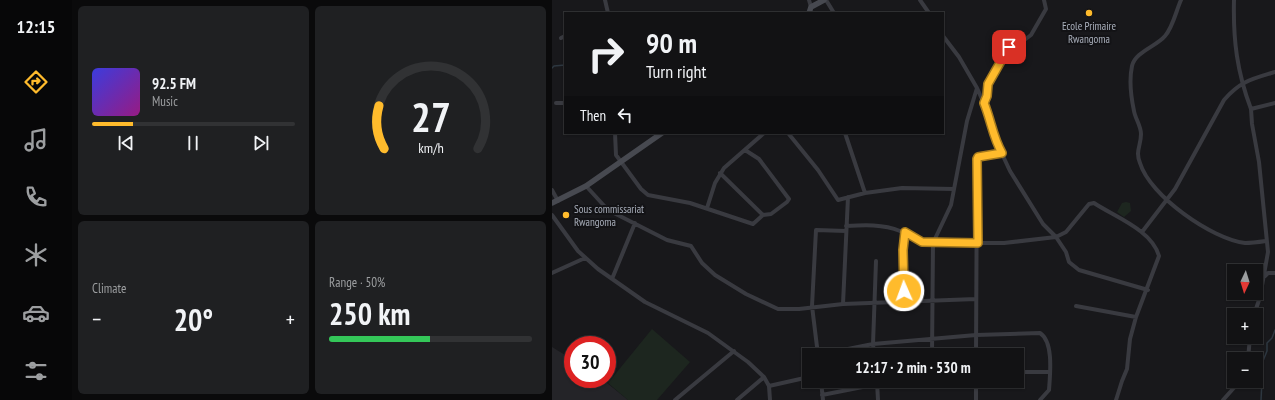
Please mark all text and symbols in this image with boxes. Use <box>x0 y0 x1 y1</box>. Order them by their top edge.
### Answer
marker: Ecole Primaire Rwangoma <box>1084 8 1094 18</box>
text: 12:15 <box>17 15 55 38</box>
place label: Ecole Primaire Rwangoma <box>1062 19 1117 46</box>
text: 90 m <box>646 24 697 61</box>
icon: right <box>580 28 632 80</box>
pin <box>992 30 1026 64</box>
icon: arrive <box>998 36 1020 58</box>
text: Turn right <box>646 60 706 83</box>
icon: directions <box>22 68 50 96</box>
text: 92.5 FM <box>152 74 196 93</box>
text: 27 <box>411 89 450 142</box>
text: Music <box>152 93 178 110</box>
icon: left <box>614 104 636 126</box>
text: Then <box>580 106 606 125</box>
icon: music <box>22 126 50 154</box>
icon: previous <box>115 132 137 154</box>
icon: pause <box>182 132 204 154</box>
icon: next <box>250 132 272 154</box>
text: km/h <box>418 137 443 156</box>
icon: phone <box>22 183 50 211</box>
place label: Sous commissariat Rwangoma <box>574 202 644 229</box>
marker: Sous commissariat Rwangoma <box>561 210 571 220</box>
icon: climate <box>22 241 50 269</box>
north arrow <box>1227 264 1263 300</box>
map controls <box>1227 264 1263 388</box>
position arrow <box>883 270 925 312</box>
text: Range · 50% <box>329 274 385 291</box>
text: Climate <box>92 280 126 297</box>
text: 250 km <box>329 294 410 333</box>
icon: car <box>22 299 50 327</box>
text: 20° <box>174 300 213 339</box>
text: − <box>92 305 101 333</box>
text: + <box>286 305 295 333</box>
button: + <box>1227 308 1263 344</box>
speed limit sign: 30 <box>564 336 616 388</box>
button: − <box>1227 352 1263 388</box>
icon: filters <box>22 357 50 385</box>
text: 12:17 · 2 min · 530 m <box>855 358 971 377</box>

